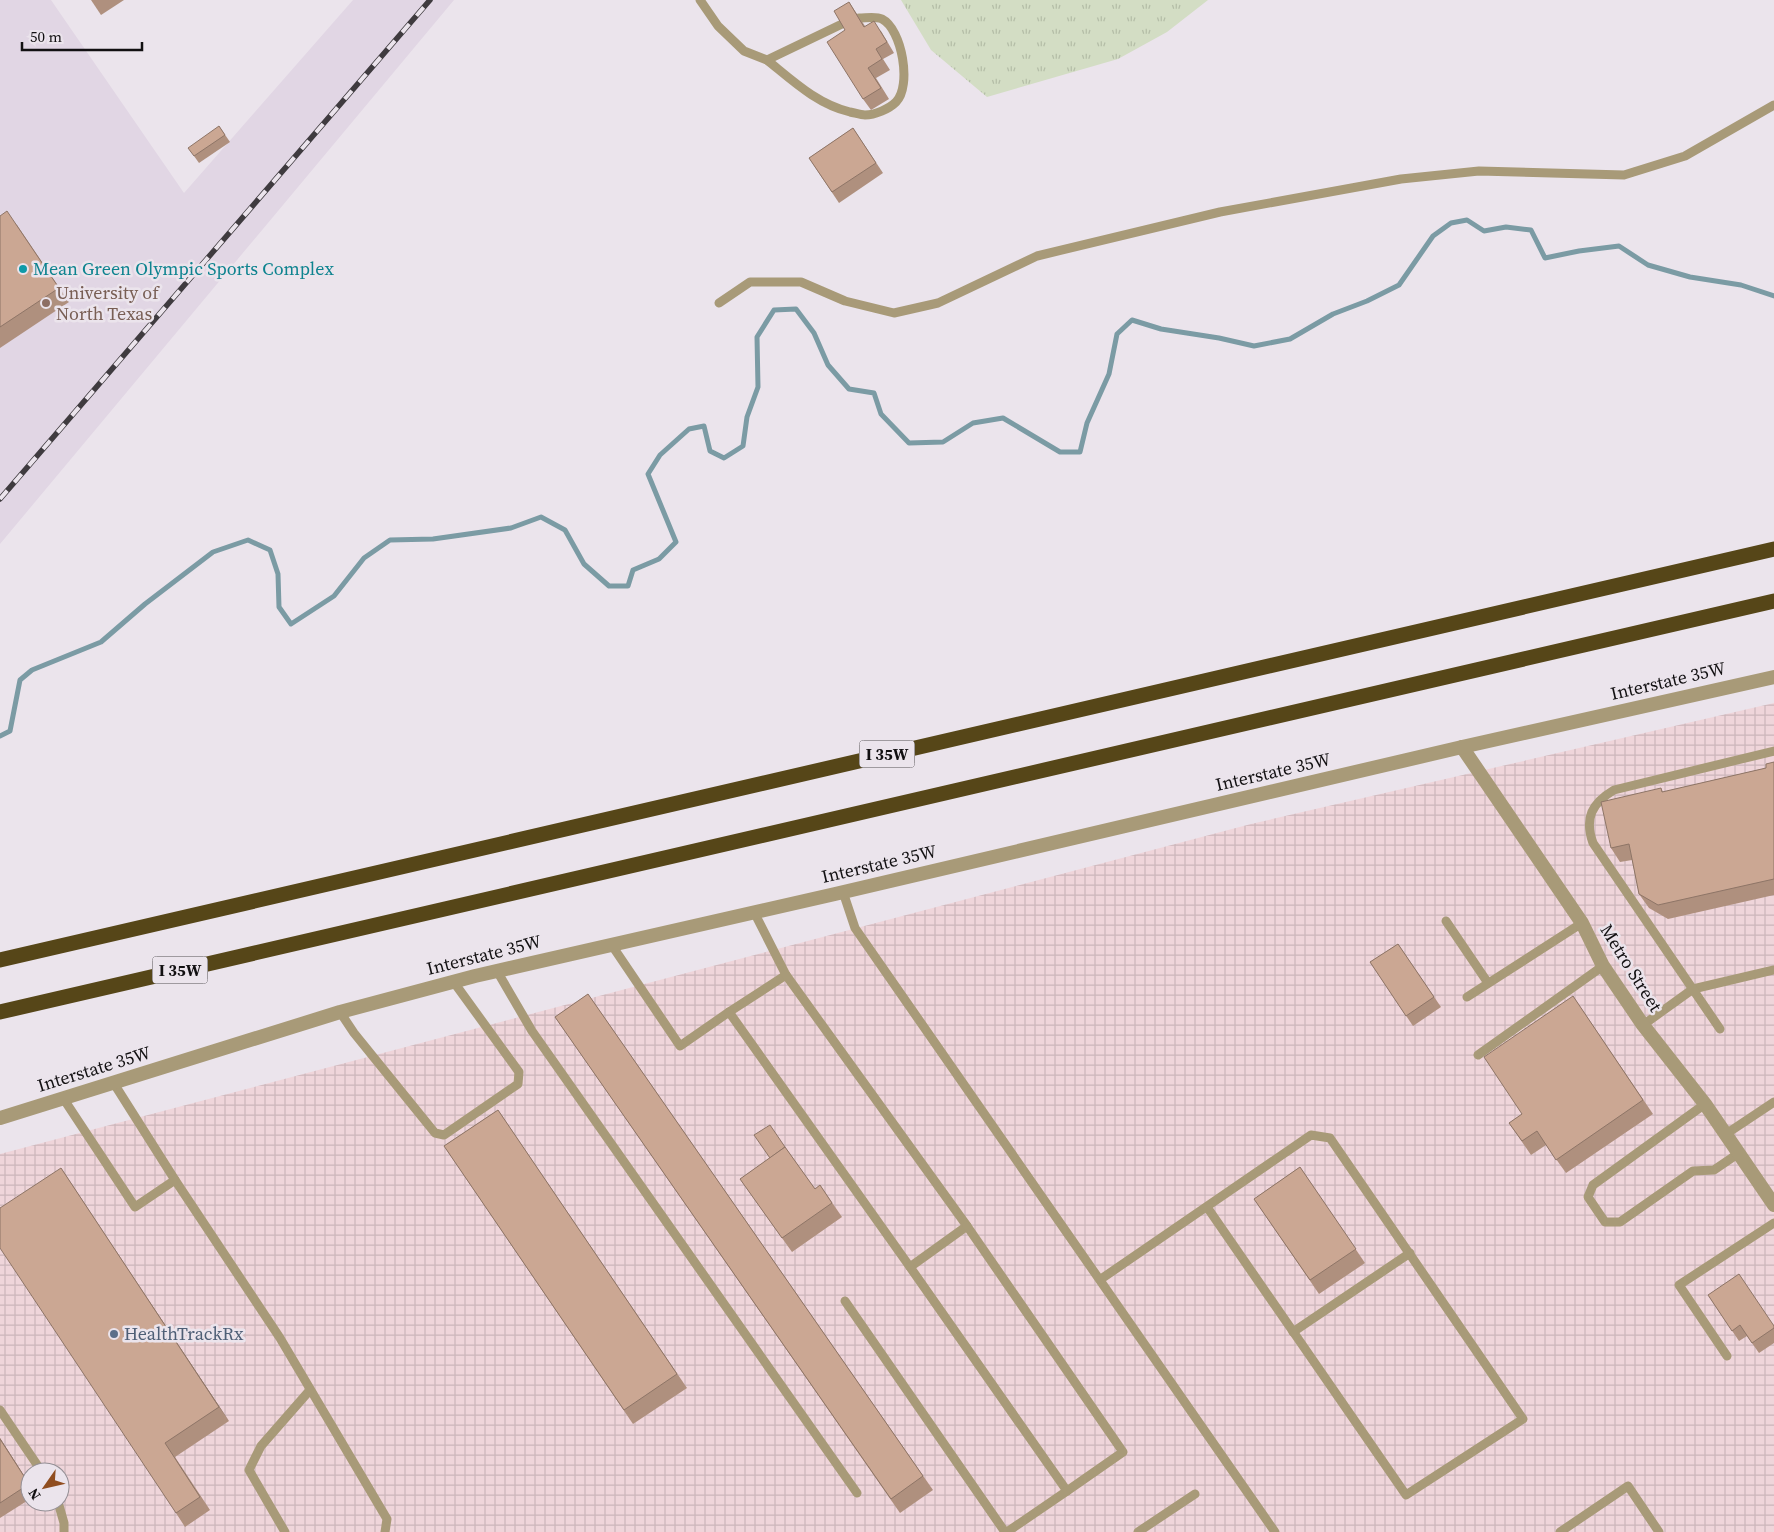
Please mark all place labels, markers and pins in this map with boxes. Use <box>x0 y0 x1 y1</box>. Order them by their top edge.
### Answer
place label: Mean Green Olympic Sports Complex <box>33 256 334 281</box>
marker: Mean Green Olympic Sports Complex <box>17 263 29 275</box>
place label: University of North Texas <box>56 280 160 326</box>
marker: University of North Texas <box>40 297 52 309</box>
place label: HealthTrackRx <box>124 1321 244 1346</box>
marker: HealthTrackRx <box>108 1328 120 1340</box>

